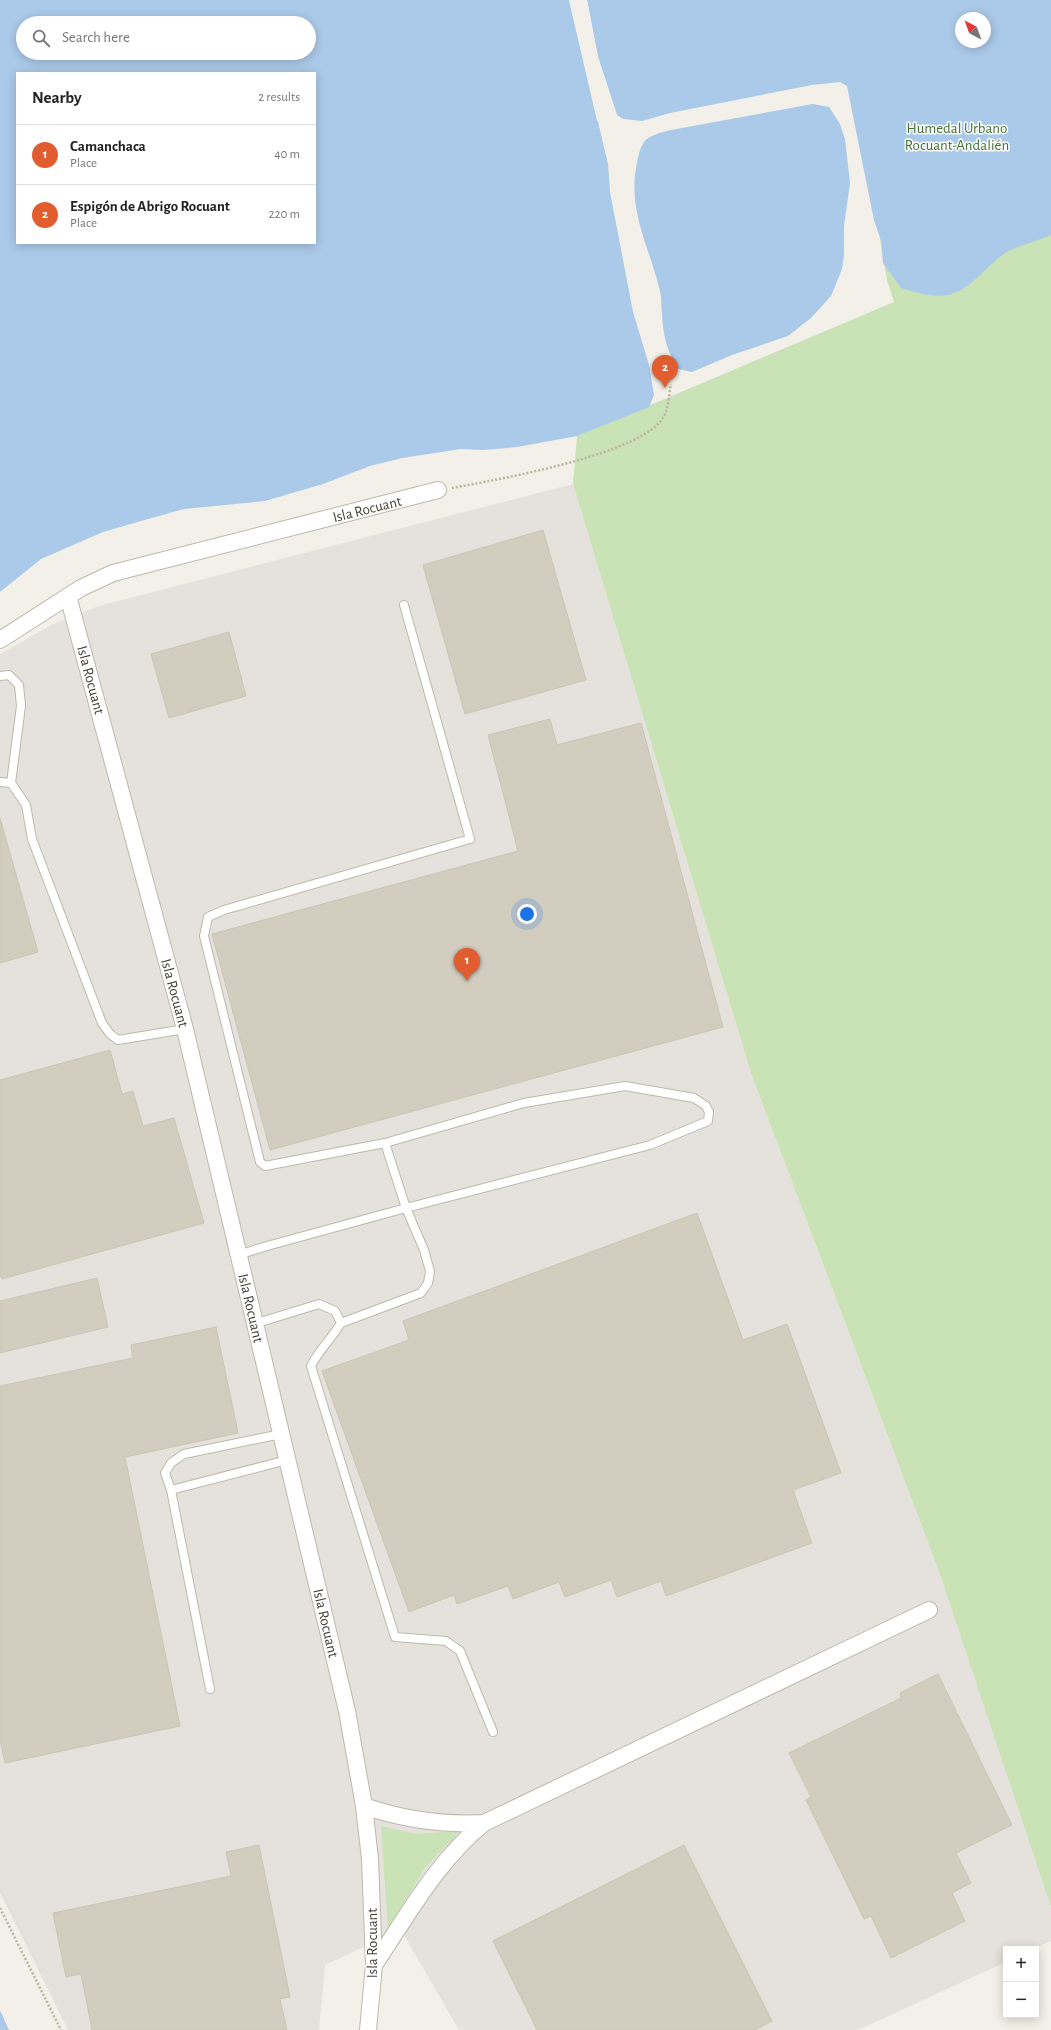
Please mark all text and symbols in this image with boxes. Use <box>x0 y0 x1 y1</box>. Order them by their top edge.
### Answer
north arrow <box>955 12 991 48</box>
search box <box>16 16 316 60</box>
icon: search <box>30 27 52 49</box>
text: Search here <box>62 30 130 45</box>
text: Nearby <box>32 89 82 106</box>
text: 2 results <box>258 91 300 104</box>
park label: Humedal Urbano Rocuant-Andalién <box>905 121 1009 153</box>
text: Camanchaca <box>70 139 146 154</box>
text: 1 <box>43 148 47 161</box>
text: 40 m <box>274 148 300 161</box>
text: Place <box>70 157 97 170</box>
text: Espigón de Abrigo Rocuant <box>70 199 230 214</box>
text: 2 <box>42 208 48 221</box>
text: 220 m <box>269 208 300 221</box>
text: Place <box>70 217 97 230</box>
pin: 2 <box>652 355 678 388</box>
street label: Isla Rocuant <box>331 494 403 525</box>
street label: Isla Rocuant <box>74 644 107 716</box>
your location <box>517 904 537 924</box>
pin: 1 <box>454 948 480 981</box>
street label: Isla Rocuant <box>158 957 191 1029</box>
street label: Isla Rocuant <box>235 1272 266 1344</box>
street label: Isla Rocuant <box>310 1587 341 1659</box>
street label: Isla Rocuant <box>365 1908 380 1978</box>
map controls <box>1003 1946 1039 2018</box>
button: + <box>1003 1946 1039 1982</box>
button: − <box>1003 1982 1039 2018</box>

